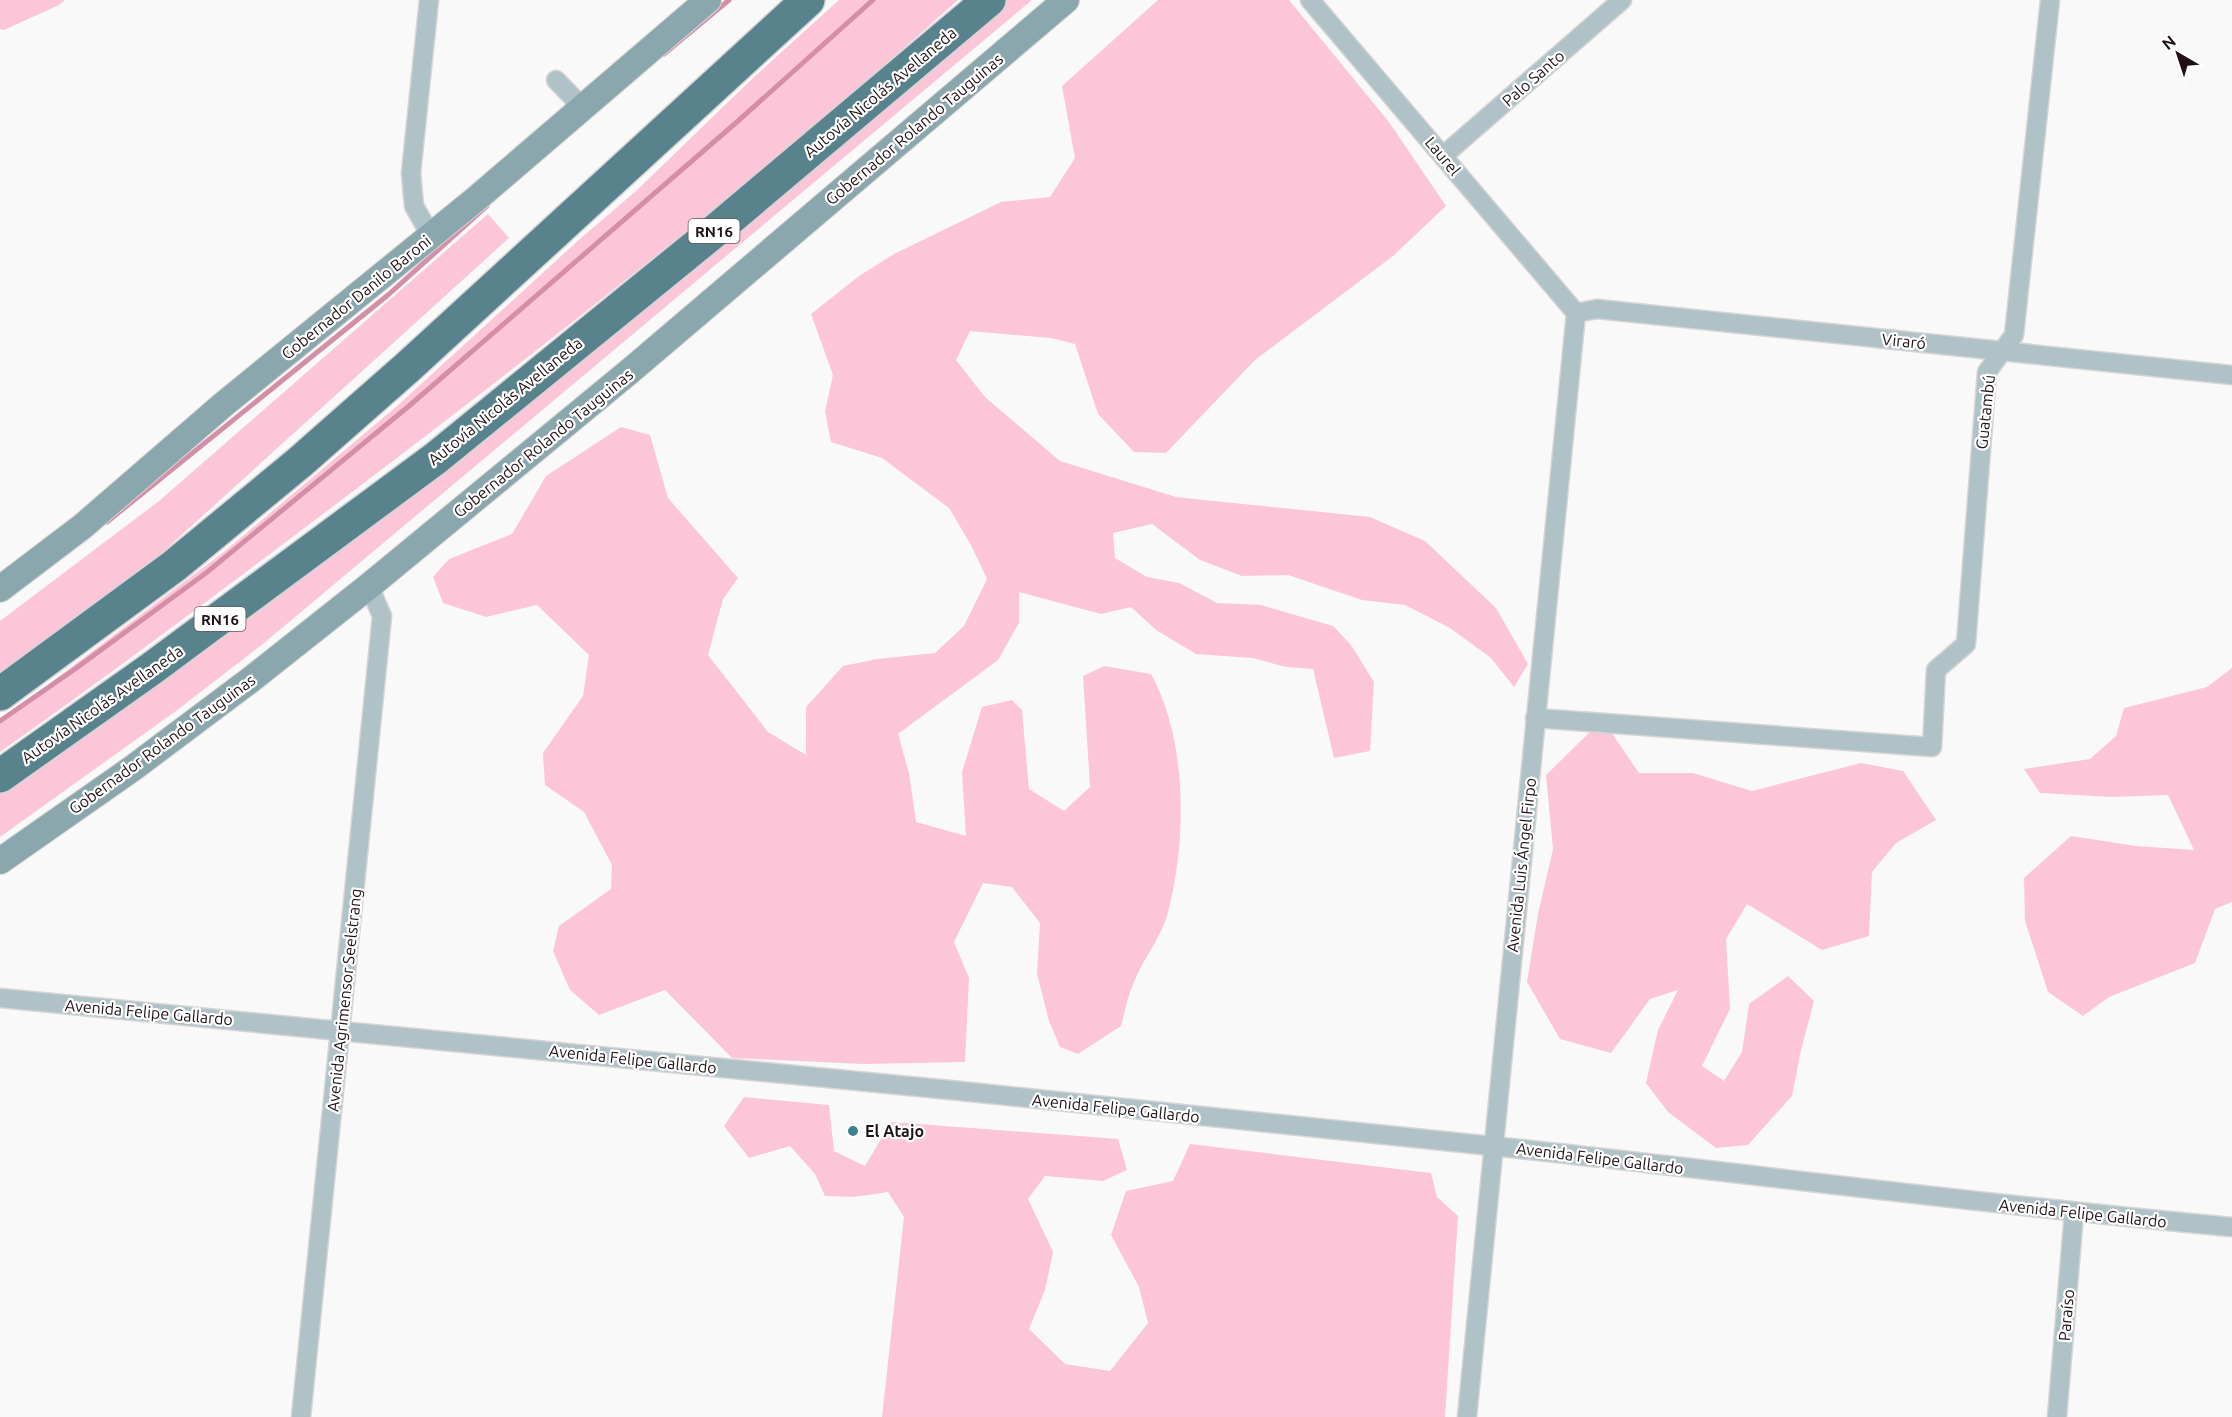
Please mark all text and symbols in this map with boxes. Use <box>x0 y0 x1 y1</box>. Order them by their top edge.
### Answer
street label: Autovía Nicolás Avellaneda <box>800 23 960 161</box>
north arrow <box>2148 24 2208 84</box>
text: N <box>2158 32 2179 53</box>
street label: Palo Santo <box>1498 46 1568 110</box>
street label: Gobernador Rolando Tauguinas <box>822 50 1006 208</box>
street label: Laurel <box>1422 133 1464 179</box>
road number: RN16 <box>688 219 740 243</box>
street label: Gobernador Danilo Baroni <box>278 231 434 363</box>
street label: Viraró <box>1881 330 1927 352</box>
street label: Autovía Nicolás Avellaneda <box>424 333 586 469</box>
street label: Gobernador Rolando Tauguinas <box>450 365 636 521</box>
street label: Guatambú <box>1972 374 1998 450</box>
road number: RN16 <box>194 607 246 631</box>
street label: Autovía Nicolás Avellaneda <box>18 641 186 767</box>
street label: Gobernador Rolando Tauguinas <box>66 670 259 818</box>
street label: Avenida Luis Ángel Firpo <box>1501 777 1539 953</box>
street label: Avenida Agrimensor Seelstrang <box>323 887 365 1113</box>
street label: Avenida Felipe Gallardo <box>64 996 234 1028</box>
street label: Avenida Felipe Gallardo <box>548 1041 718 1077</box>
street label: Avenida Felipe Gallardo <box>1031 1090 1201 1126</box>
place label: El Atajo <box>865 1122 924 1140</box>
marker: El Atajo <box>846 1124 860 1138</box>
street label: Avenida Felipe Gallardo <box>1515 1139 1685 1177</box>
street label: Avenida Felipe Gallardo <box>1998 1195 2168 1231</box>
street label: Paraíso <box>2055 1288 2077 1342</box>

